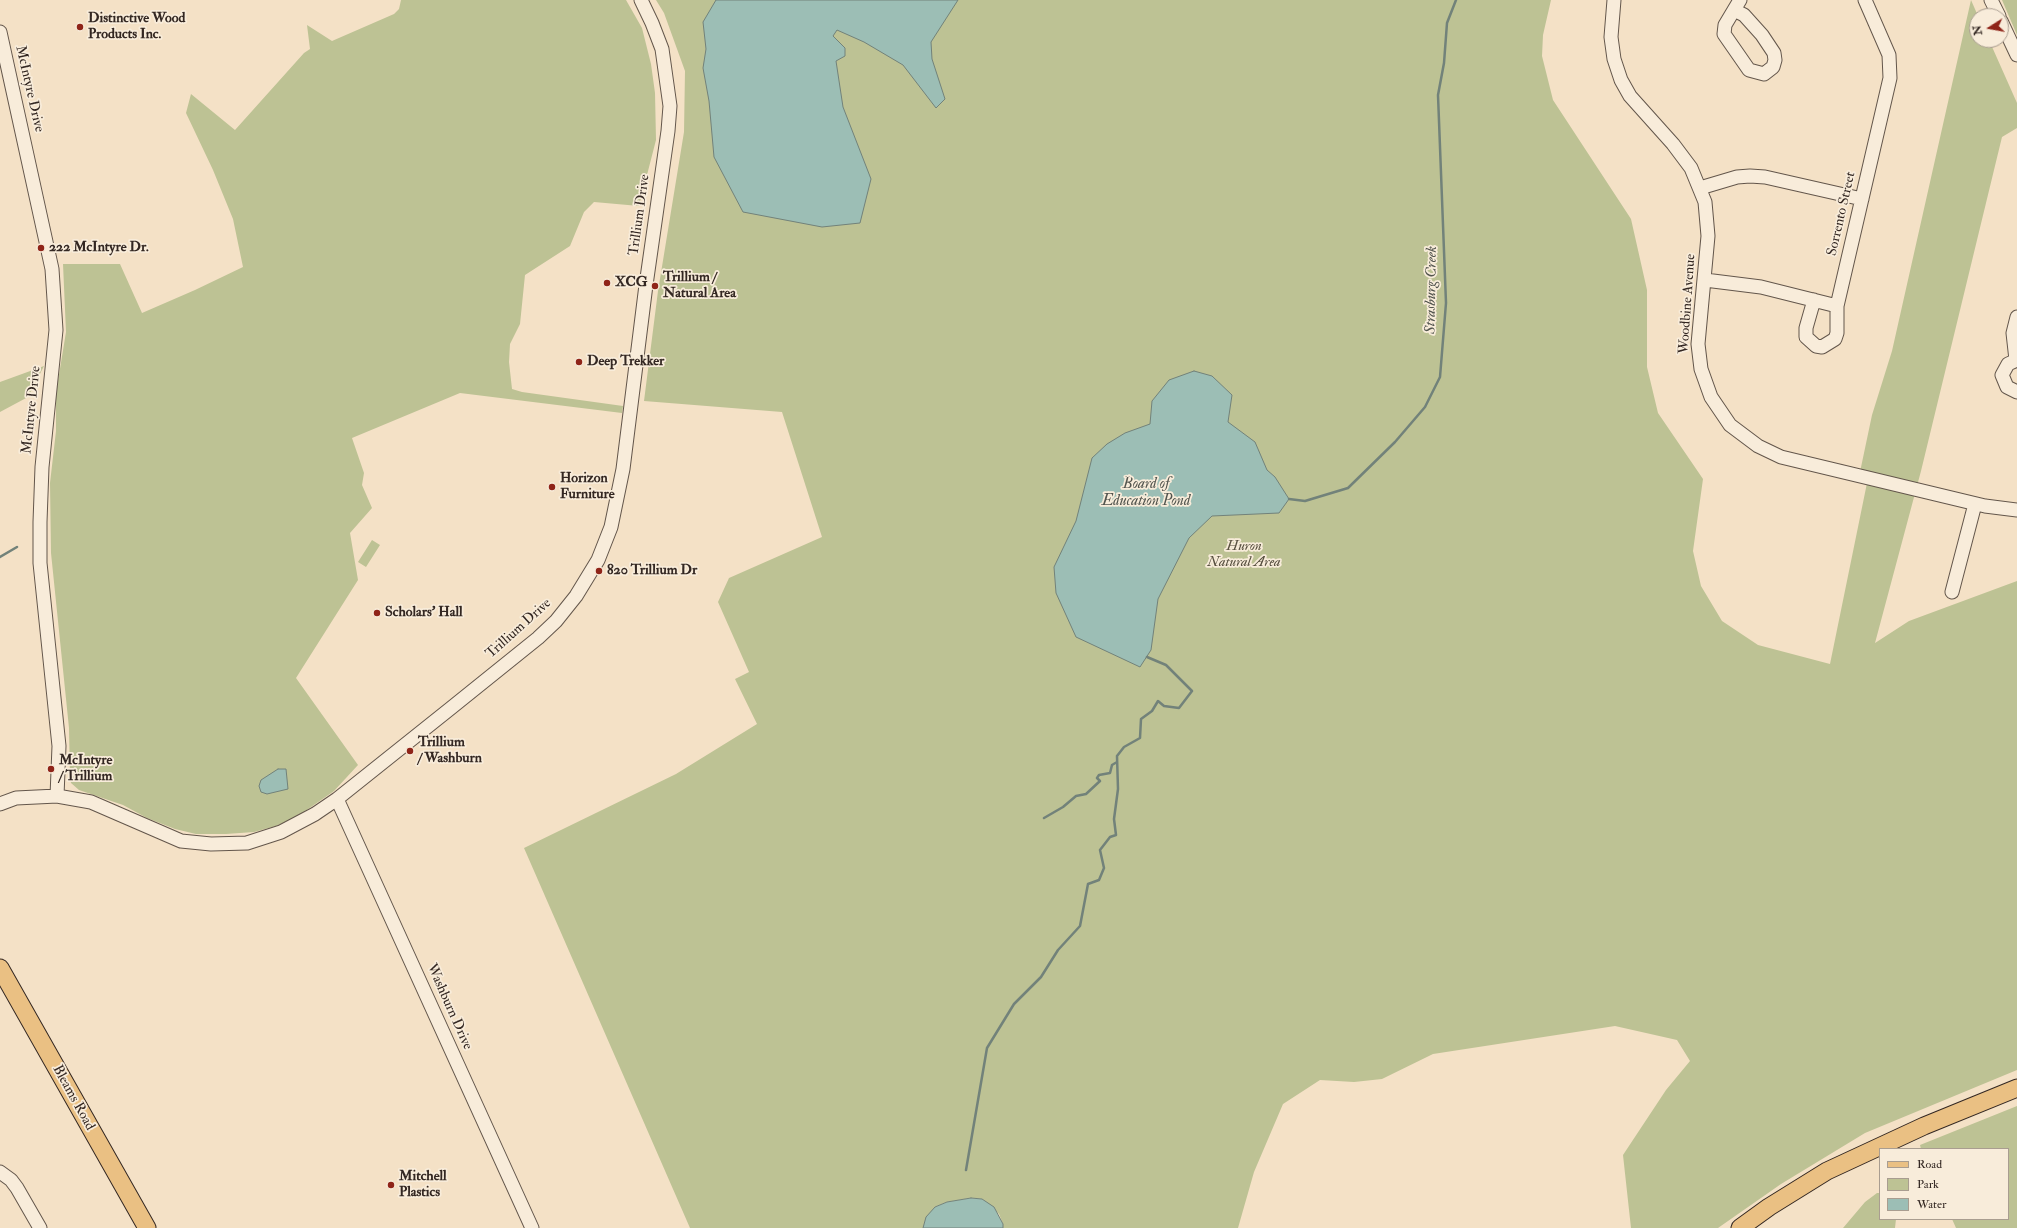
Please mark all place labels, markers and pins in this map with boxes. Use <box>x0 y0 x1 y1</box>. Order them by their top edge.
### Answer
place label: Distinctive Wood Products Inc. <box>88 11 185 44</box>
marker: Distinctive Wood Products Inc. <box>75 22 85 32</box>
place label: 222 McIntyre Dr. <box>49 240 149 256</box>
marker: 222 McIntyre Dr. <box>36 243 46 253</box>
place label: Trillium / Natural Area <box>663 270 736 302</box>
place label: XCG <box>615 275 647 291</box>
marker: XCG <box>602 278 612 288</box>
marker: Trillium / Natural Area <box>650 281 660 291</box>
place label: Deep Trekker <box>587 354 664 370</box>
marker: Deep Trekker <box>574 357 584 367</box>
place label: Horizon Furniture <box>560 471 615 504</box>
marker: Horizon Furniture <box>547 482 557 492</box>
place label: 820 Trillium Dr <box>607 563 697 579</box>
marker: 820 Trillium Dr <box>594 566 604 576</box>
place label: Scholars' Hall <box>385 605 463 621</box>
marker: Scholars' Hall <box>372 608 382 618</box>
place label: Trillium / Washburn <box>418 735 482 768</box>
marker: Trillium / Washburn <box>405 746 415 756</box>
place label: McIntyre / Trillium <box>59 753 112 786</box>
marker: McIntyre / Trillium <box>46 764 56 774</box>
place label: Mitchell Plastics <box>399 1169 447 1202</box>
marker: Mitchell Plastics <box>386 1180 396 1190</box>

